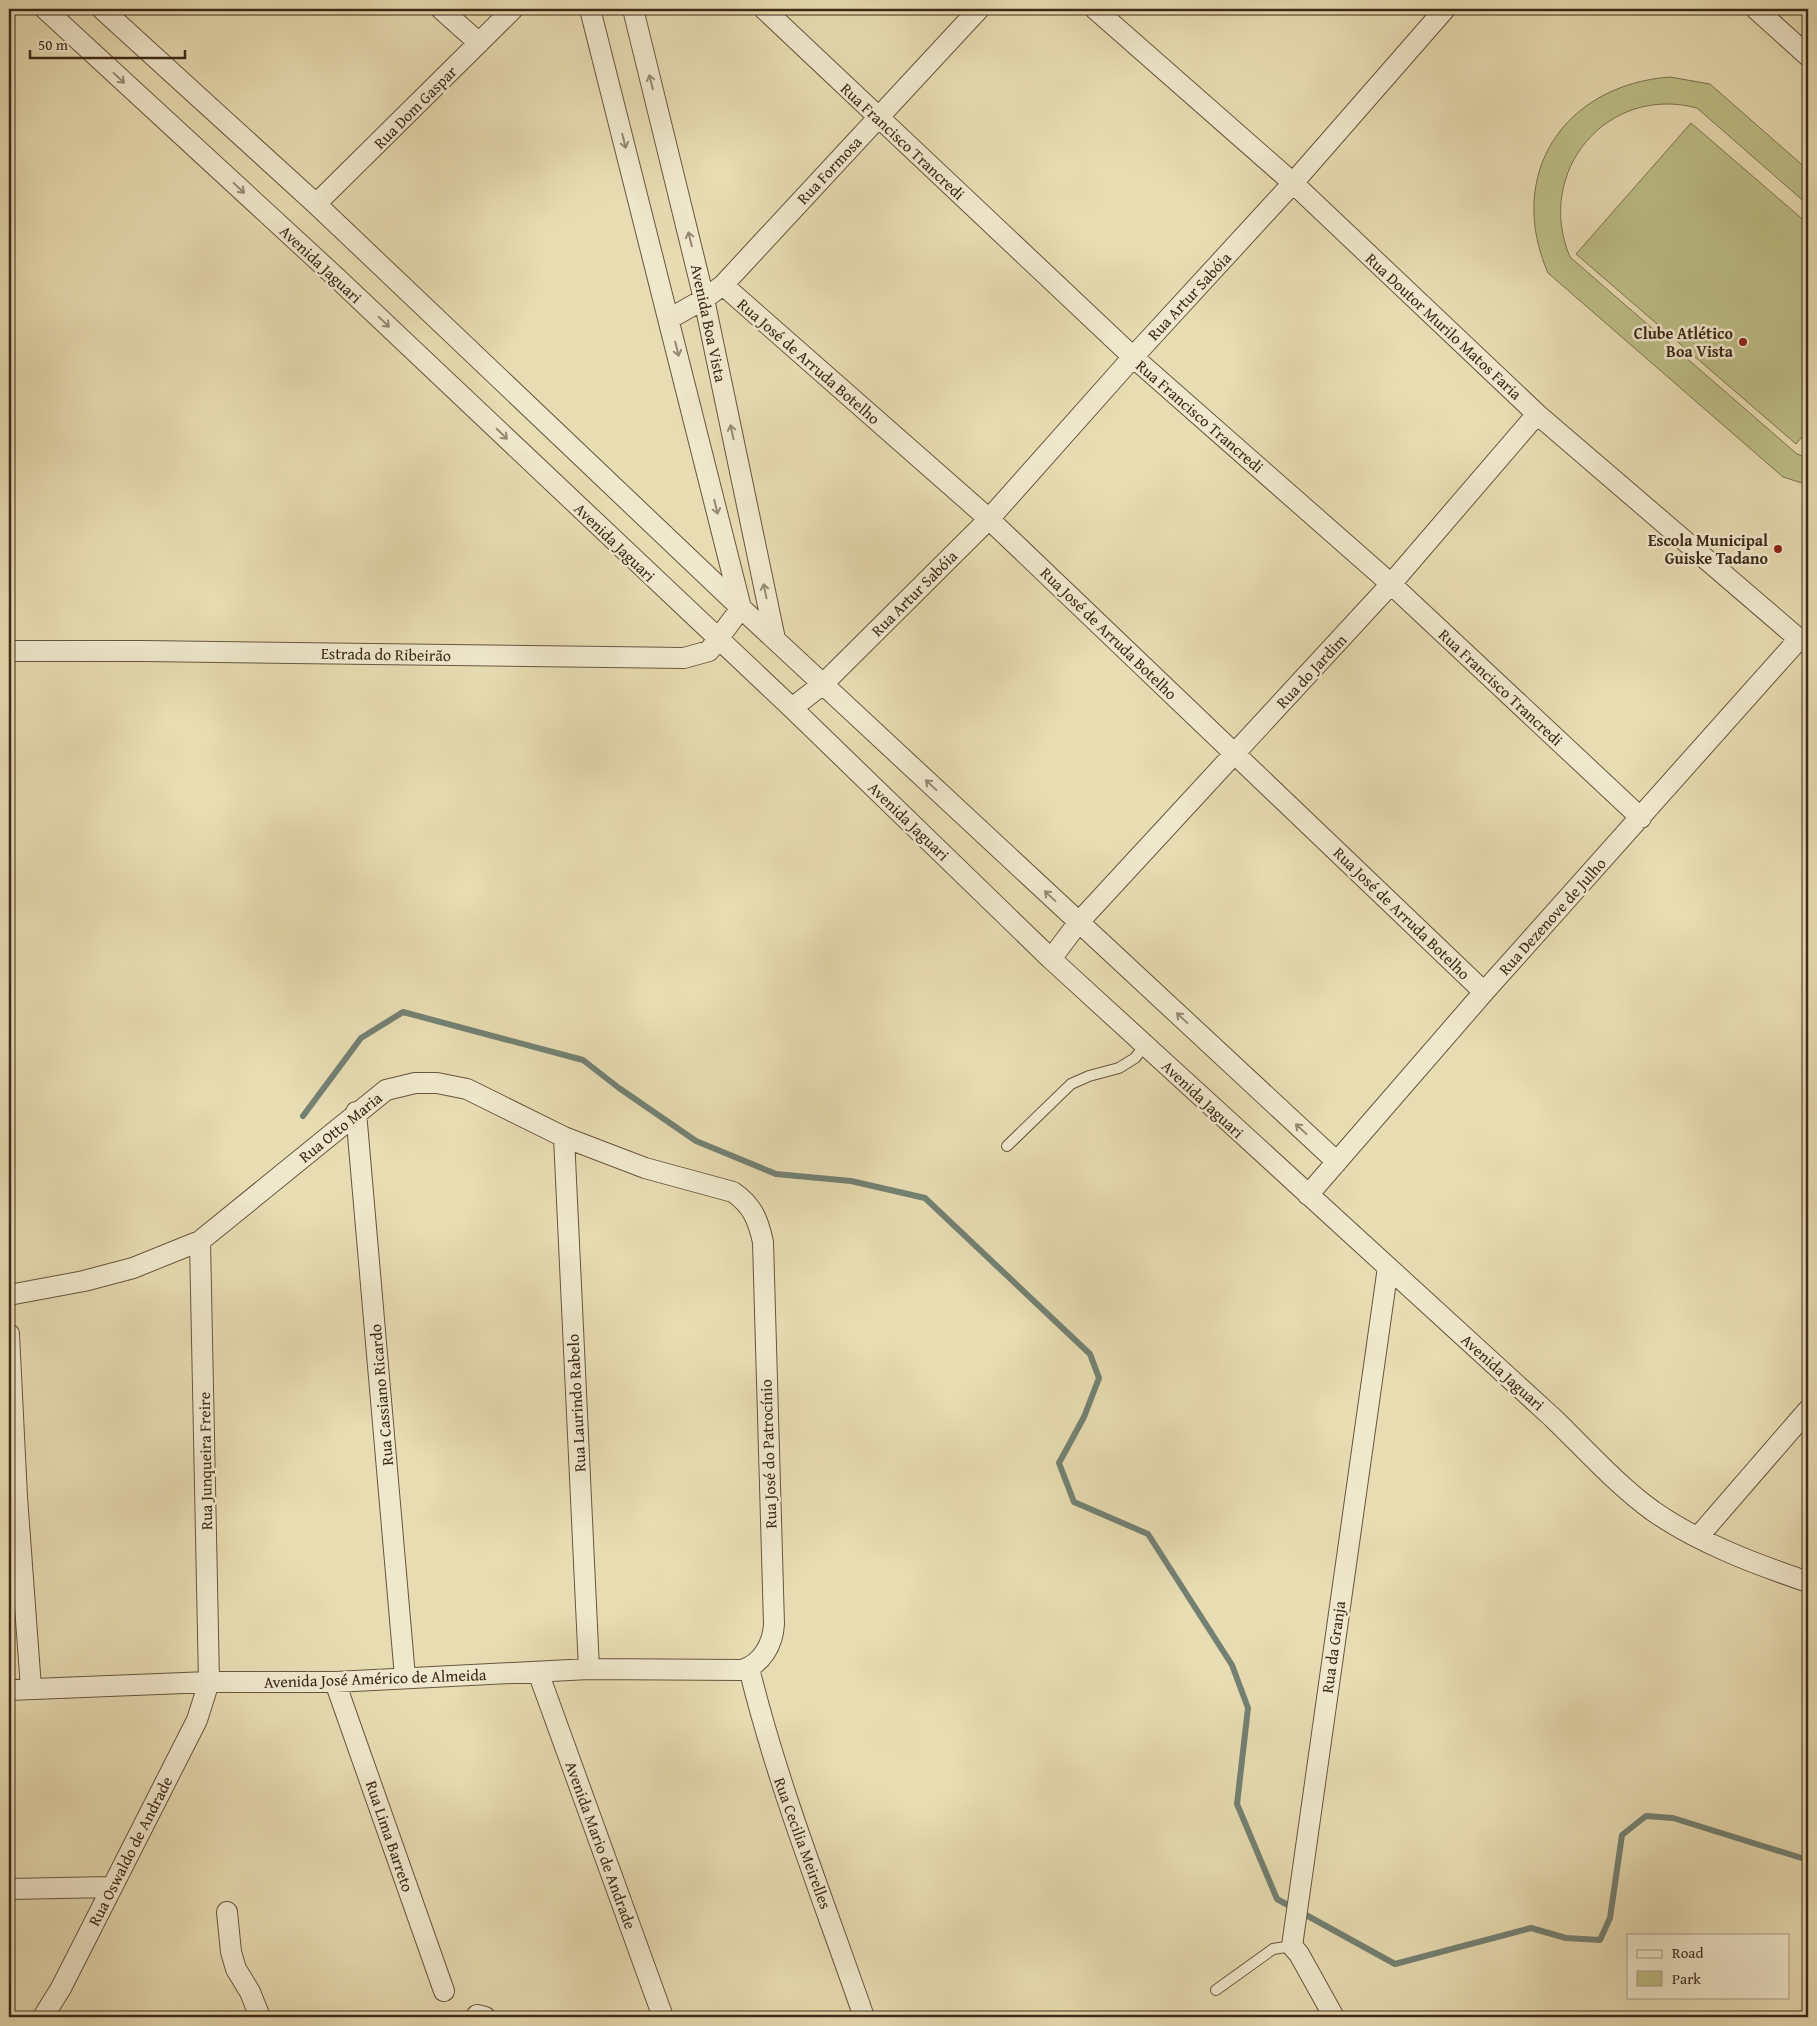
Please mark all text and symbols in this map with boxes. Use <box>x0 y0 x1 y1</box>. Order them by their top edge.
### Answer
scale bar <box>30 28 185 60</box>
text: 50 m <box>38 34 69 55</box>
street label: Rua Dom Gaspar <box>368 59 463 154</box>
one-way arrow <box>113 72 126 84</box>
one-way arrow <box>646 74 655 90</box>
street label: Rua Francisco Trancredi <box>835 77 971 205</box>
street label: Rua Formosa <box>791 130 867 210</box>
one-way arrow <box>620 132 629 148</box>
one-way arrow <box>232 182 245 194</box>
street label: Avenida Jaguari <box>274 219 368 309</box>
one-way arrow <box>685 232 694 248</box>
street label: Rua Artur Sabóia <box>1142 246 1237 346</box>
street label: Rua Doutor Murilo Matos Faria <box>1360 247 1528 405</box>
street label: Avenida Boa Vista <box>685 262 733 385</box>
street label: Rua José de Arruda Botelho <box>732 292 886 430</box>
one-way arrow <box>377 316 390 328</box>
place label: Clube Atlético Boa Vista <box>1634 321 1734 363</box>
marker: Clube Atlético Boa Vista <box>1737 336 1749 348</box>
one-way arrow <box>673 341 682 357</box>
street label: Rua Francisco Trancredi <box>1131 354 1270 479</box>
one-way arrow <box>727 425 736 441</box>
one-way arrow <box>495 428 508 440</box>
street label: Avenida Jaguari <box>569 497 661 587</box>
one-way arrow <box>712 498 721 514</box>
place label: Escola Municipal Guiske Tadano <box>1648 528 1768 570</box>
marker: Escola Municipal Guiske Tadano <box>1772 543 1784 555</box>
street label: Rua Artur Sabóia <box>865 544 963 642</box>
street label: Rua José de Arruda Botelho <box>1035 561 1183 705</box>
one-way arrow <box>760 584 770 600</box>
street label: Rua Francisco Trancredi <box>1433 623 1569 751</box>
street label: Rua do Jardim <box>1270 628 1352 714</box>
street label: Estrada do Ribeirão <box>321 641 451 667</box>
street label: Avenida Jaguari <box>863 776 955 866</box>
one-way arrow <box>925 779 937 791</box>
street label: Rua José de Arruda Botelho <box>1328 841 1476 985</box>
street label: Rua Dezenove de Julho <box>1493 852 1611 980</box>
one-way arrow <box>1043 890 1056 902</box>
one-way arrow <box>1175 1012 1188 1024</box>
street label: Avenida Jaguari <box>1156 1054 1250 1144</box>
street label: Rua Otto Maria <box>293 1086 387 1168</box>
one-way arrow <box>1295 1123 1308 1134</box>
street label: Rua Cassiano Ricardo <box>363 1323 399 1467</box>
street label: Avenida Jaguari <box>1456 1328 1550 1416</box>
street label: Rua Laurindo Rabelo <box>560 1333 592 1473</box>
street label: Rua José do Patrocínio <box>753 1379 783 1529</box>
street label: Rua Junqueira Freire <box>192 1392 218 1530</box>
street label: Rua da Granja <box>1315 1599 1351 1695</box>
street label: Avenida José Américo de Almeida <box>263 1662 487 1694</box>
street label: Avenida Mario de Andrade <box>559 1758 643 1932</box>
street label: Rua Oswaldo de Andrade <box>82 1772 178 1930</box>
street label: Rua Cecilia Meirelles <box>768 1774 838 1912</box>
street label: Rua Lima Barreto <box>360 1777 420 1895</box>
legend <box>1627 1934 1790 1998</box>
text: Road <box>1672 1942 1703 1963</box>
text: Park <box>1672 1968 1701 1989</box>

